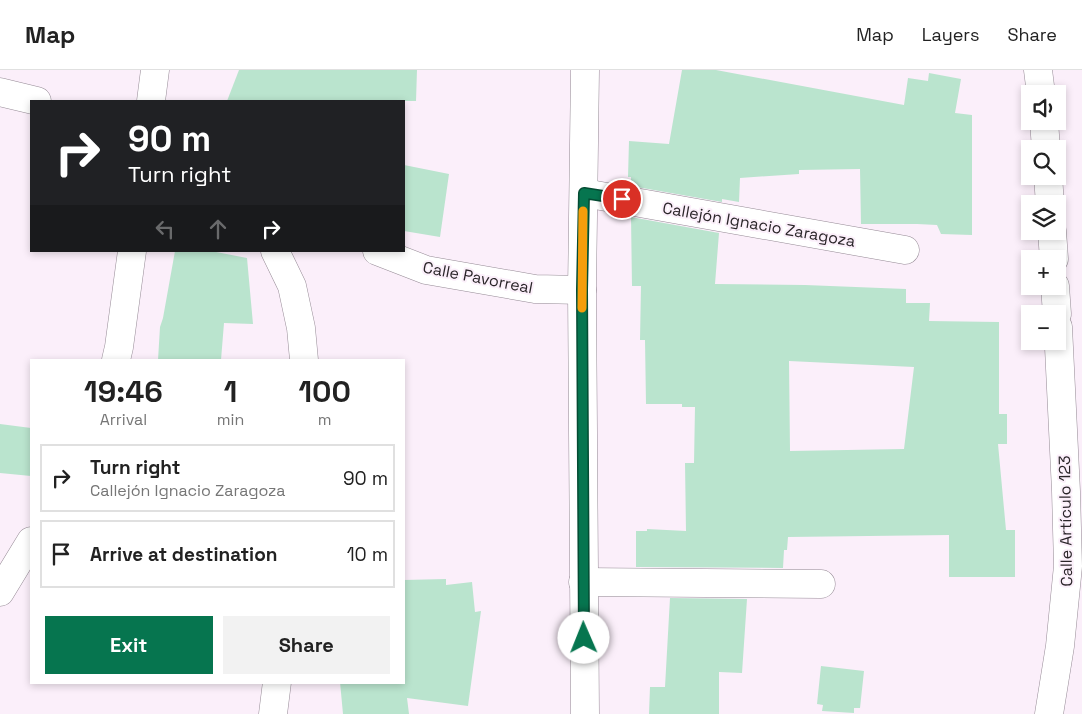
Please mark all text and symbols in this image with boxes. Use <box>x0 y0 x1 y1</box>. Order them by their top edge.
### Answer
text: Map <box>25 19 75 50</box>
text: Map <box>856 23 894 46</box>
text: Layers <box>922 23 979 46</box>
text: Share <box>1007 23 1057 46</box>
map controls <box>1021 85 1066 350</box>
button: sound <box>1021 85 1066 130</box>
text: 90 m <box>128 117 211 161</box>
icon: right <box>45 120 110 185</box>
button: search <box>1021 140 1066 185</box>
text: Turn right <box>128 160 231 188</box>
pin <box>601 178 643 220</box>
icon: arrive <box>608 185 636 213</box>
button: layers <box>1021 195 1066 240</box>
street label: Callejón Ignacio Zaragoza <box>661 197 857 252</box>
icon: left <box>151 215 179 243</box>
icon: ahead <box>204 215 232 243</box>
icon: right <box>257 215 285 243</box>
button: + <box>1021 250 1066 295</box>
street label: Calle Pavorreal <box>421 257 535 298</box>
button: − <box>1021 305 1066 350</box>
text: 19:46 <box>84 372 163 411</box>
text: 1 <box>224 372 237 411</box>
text: 100 <box>298 372 351 411</box>
text: Arrival <box>100 409 147 430</box>
text: min <box>217 409 244 430</box>
text: m <box>318 409 332 430</box>
text: Turn right <box>90 455 180 480</box>
street label: Calle Artículo 123 <box>1054 455 1077 587</box>
icon: right <box>47 464 75 492</box>
text: 90 m <box>343 466 388 491</box>
text: Callejón Ignacio Zaragoza <box>90 480 286 501</box>
icon: arrive <box>47 540 75 568</box>
text: Arrive at destination <box>90 542 278 567</box>
text: 10 m <box>347 542 388 567</box>
position arrow <box>557 611 609 663</box>
button: Exit <box>45 616 213 674</box>
button: Share <box>223 616 390 674</box>

